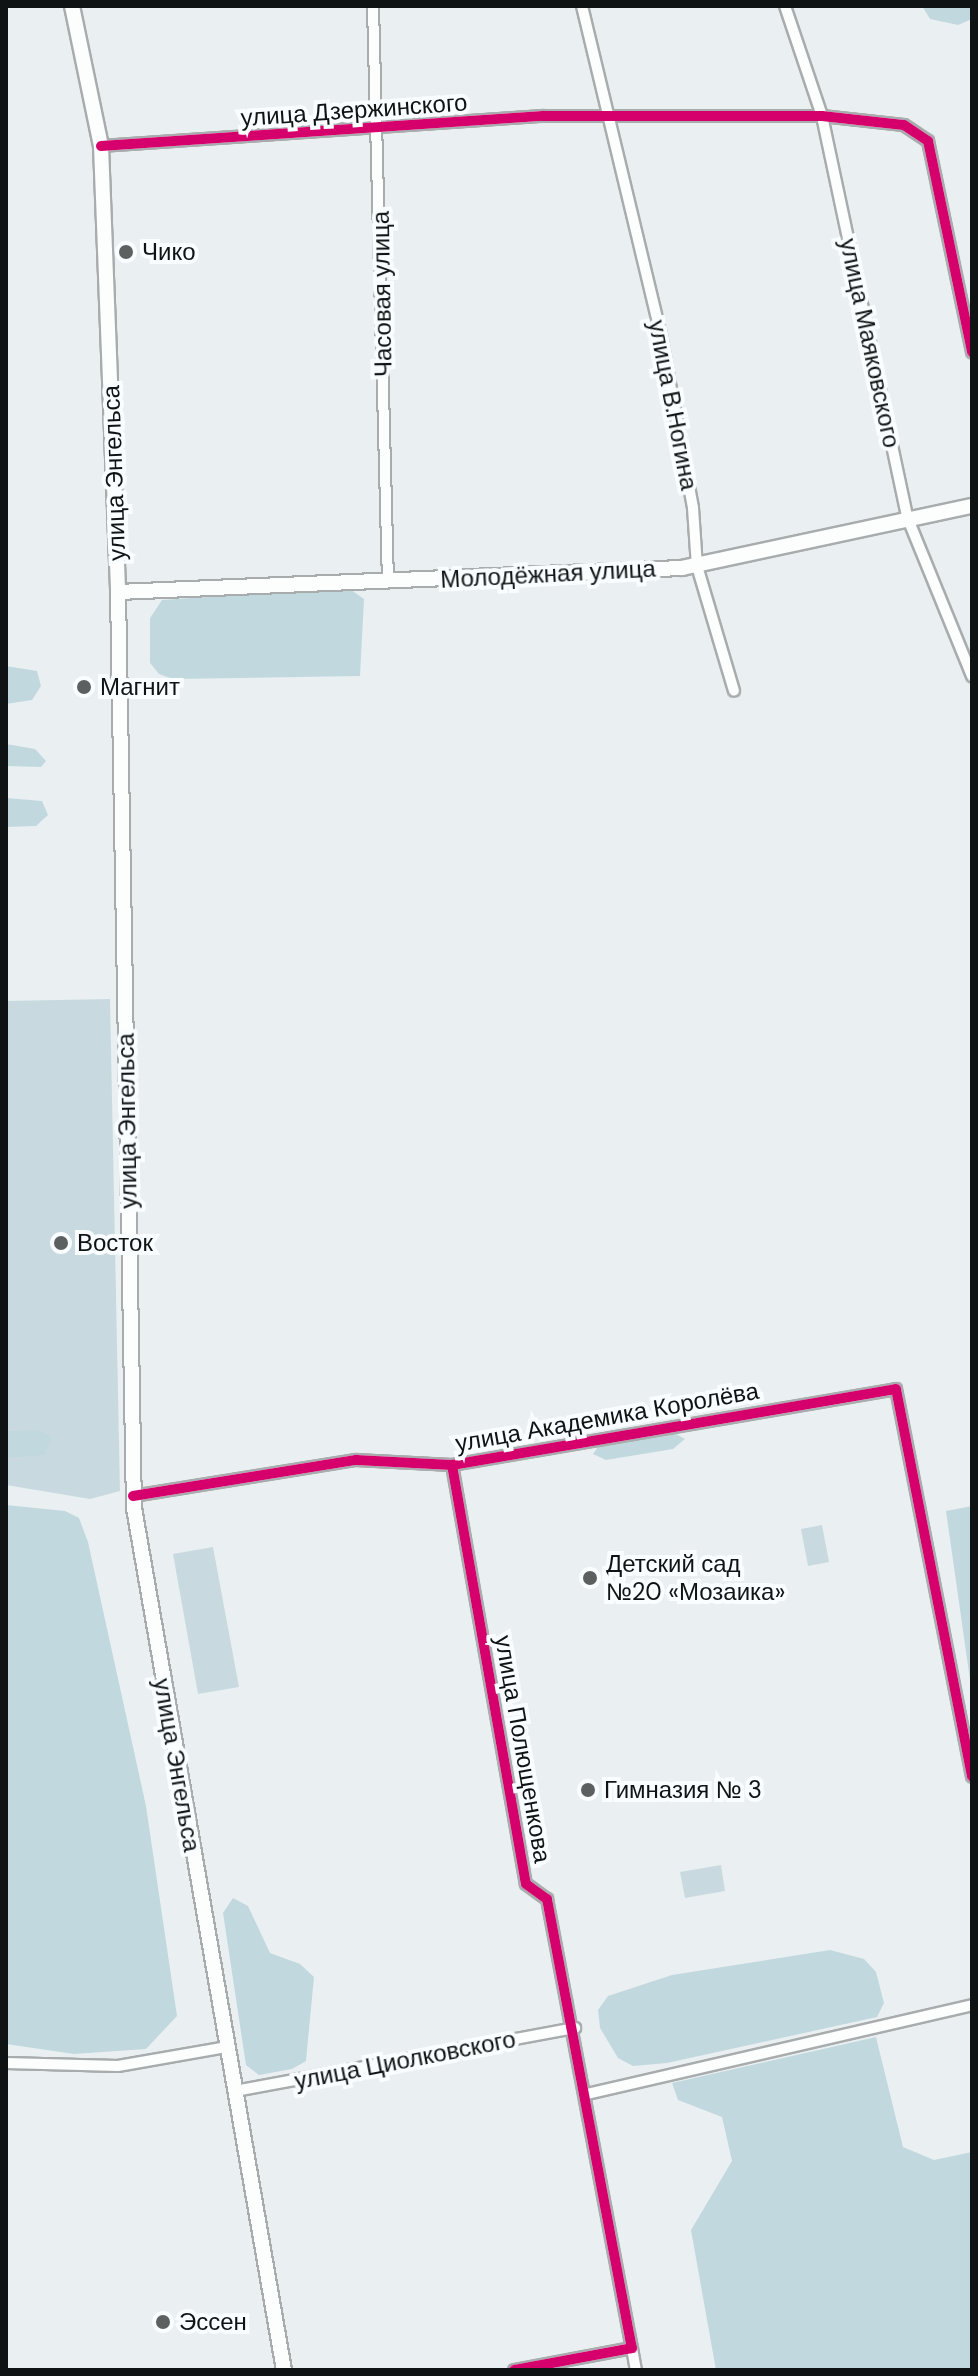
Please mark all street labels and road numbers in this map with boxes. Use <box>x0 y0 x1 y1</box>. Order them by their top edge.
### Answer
street label: улица Дзержинского <box>240 88 468 132</box>
street label: Часовая улица <box>366 211 398 377</box>
street label: улица Маяковского <box>834 236 906 450</box>
street label: улица В.Ногина <box>642 318 704 492</box>
street label: улица Энгельса <box>97 385 131 561</box>
street label: Молодёжная улица <box>440 554 656 594</box>
street label: улица Энгельса <box>111 1033 143 1209</box>
street label: улица Академика Королёва <box>453 1376 761 1458</box>
street label: улица Полющенкова <box>489 1633 557 1865</box>
street label: улица Энгельса <box>148 1676 206 1854</box>
street label: улица Циолковского <box>292 2024 518 2096</box>

